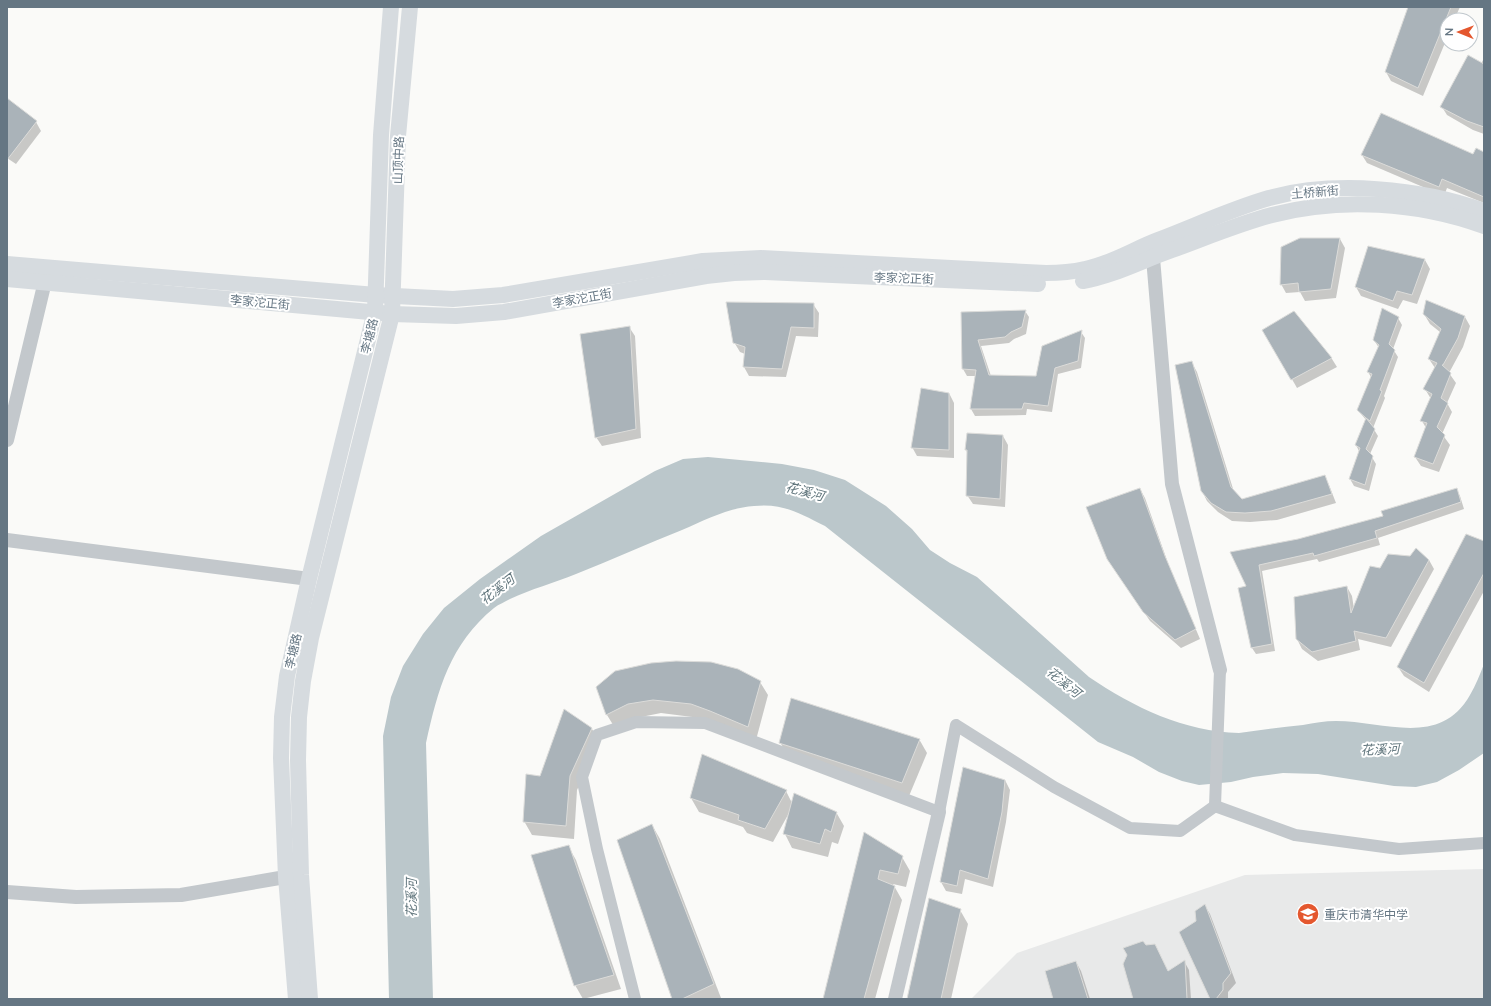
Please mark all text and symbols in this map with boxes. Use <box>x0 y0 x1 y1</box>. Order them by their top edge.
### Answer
north arrow <box>1439 12 1479 52</box>
text: N <box>1442 27 1455 36</box>
street label: 山顶中路 <box>390 136 406 184</box>
street label: 土桥新街 <box>1290 182 1340 202</box>
street label: 李家沱正街 <box>874 269 934 287</box>
street label: 李家沱正街 <box>551 285 613 311</box>
street label: 李家沱正街 <box>229 292 291 312</box>
street label: 李塘路 <box>357 317 381 355</box>
water label: 花溪河 <box>784 478 829 505</box>
water label: 花溪河 <box>477 569 520 607</box>
street label: 李塘路 <box>282 632 304 670</box>
water label: 花溪河 <box>1044 664 1087 702</box>
water label: 花溪河 <box>1360 740 1403 758</box>
water label: 花溪河 <box>403 876 419 918</box>
school or university icon: 重庆市清华中学 <box>1295 901 1321 927</box>
place label: 重庆市清华中学 <box>1324 907 1408 922</box>

